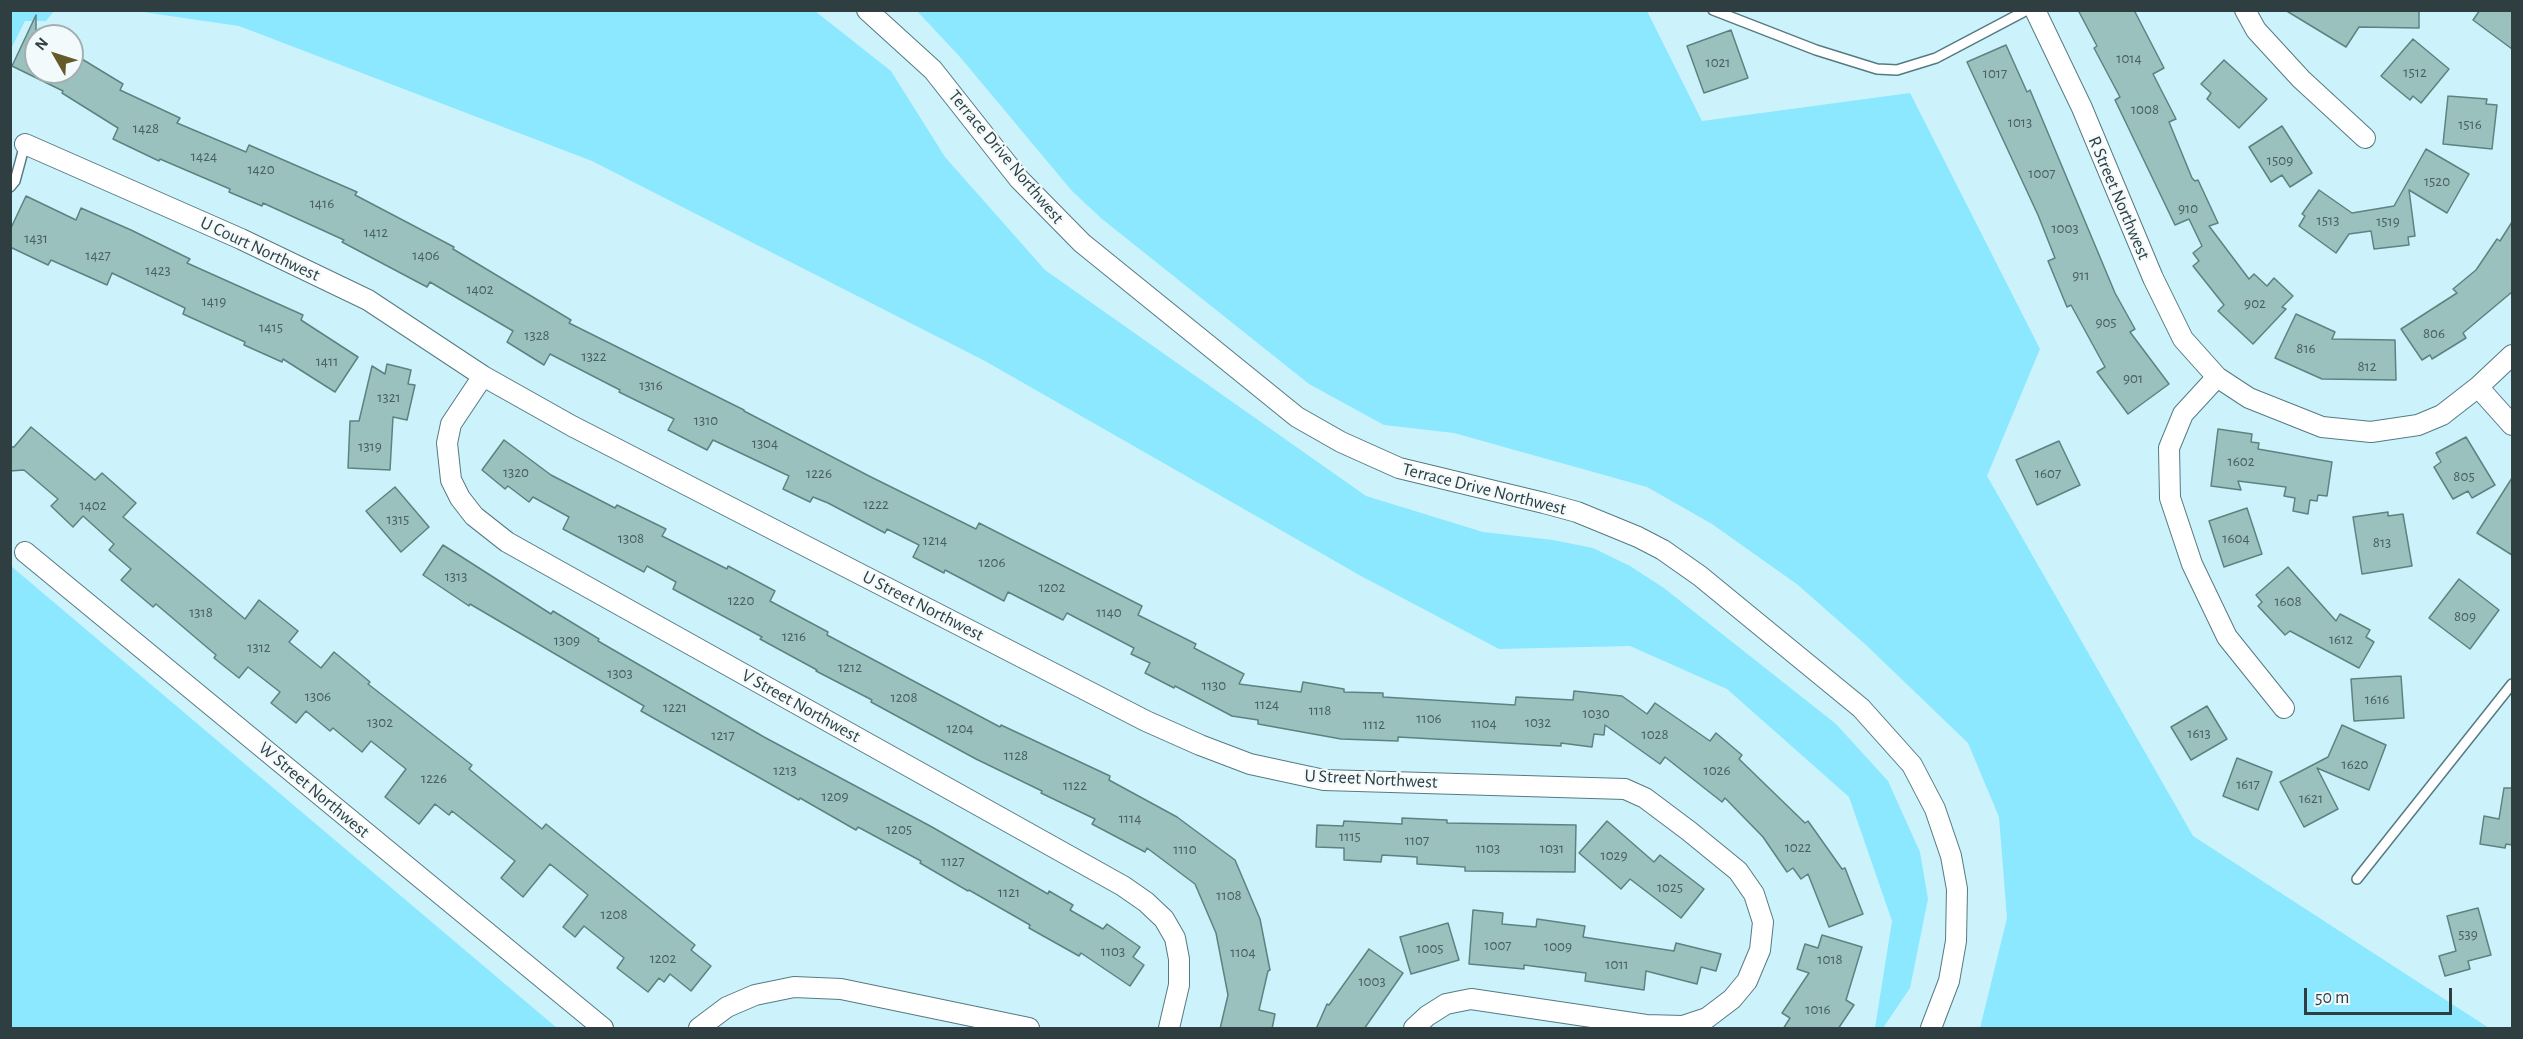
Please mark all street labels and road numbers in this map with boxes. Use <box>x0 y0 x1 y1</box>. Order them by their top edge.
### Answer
street label: Terrace Drive Northwest <box>944 86 1068 228</box>
street label: R Street Northwest <box>2083 133 2155 263</box>
street label: U Court Northwest <box>197 212 323 286</box>
street label: Terrace Drive Northwest <box>1400 458 1568 520</box>
street label: U Street Northwest <box>859 566 987 646</box>
street label: V Street Northwest <box>738 665 864 747</box>
street label: W Street Northwest <box>254 737 374 843</box>
street label: U Street Northwest <box>1304 765 1438 793</box>

